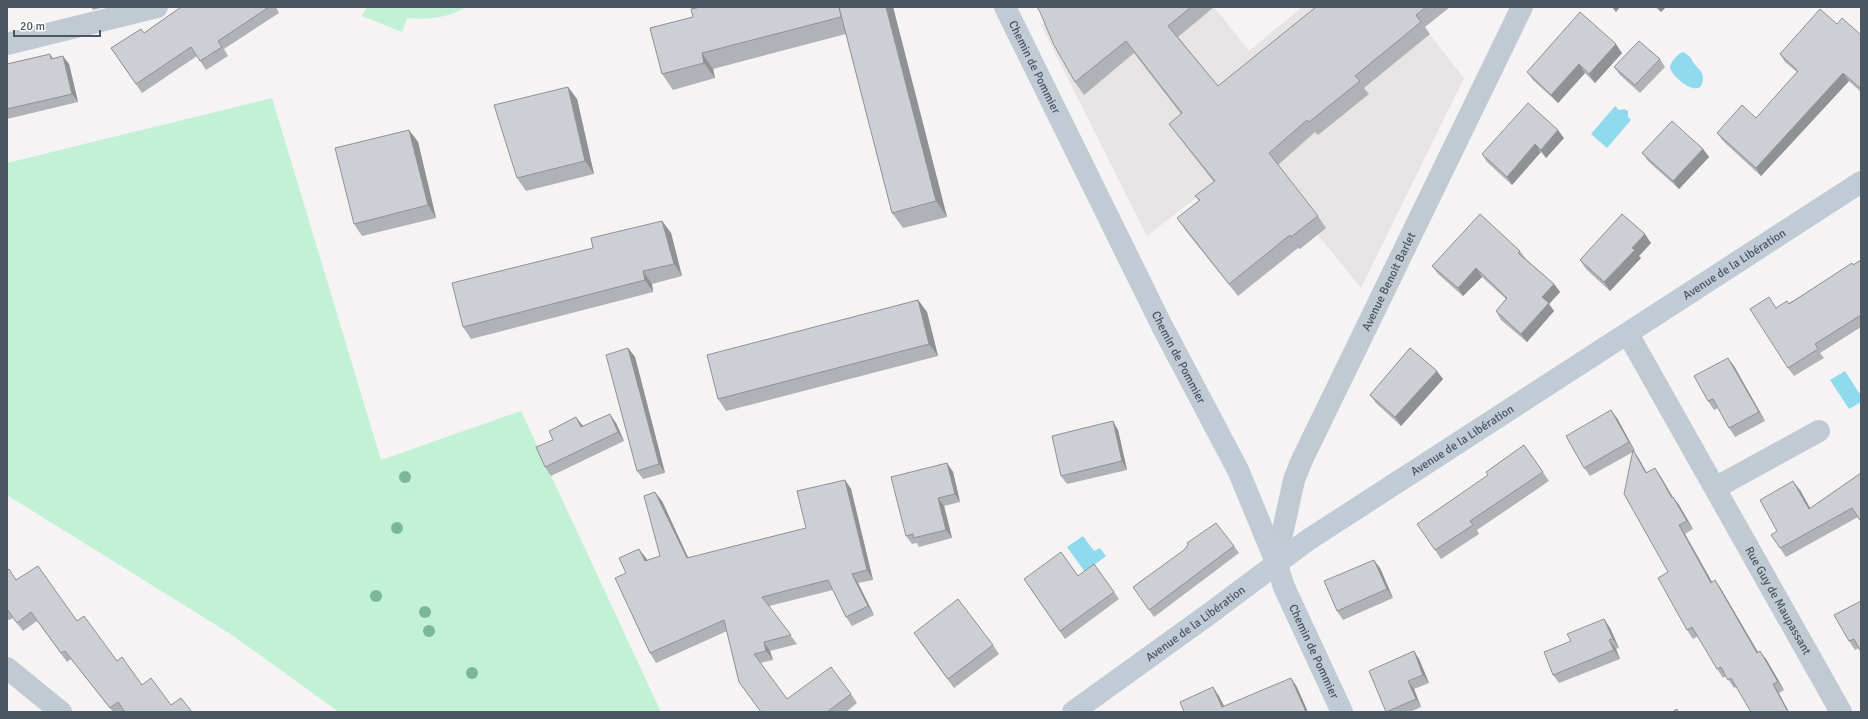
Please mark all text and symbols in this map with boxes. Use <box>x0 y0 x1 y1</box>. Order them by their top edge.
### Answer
scale bar <box>14 12 100 38</box>
street label: Chemin de Pommier <box>1005 18 1064 117</box>
text: 20 m <box>20 19 45 34</box>
street label: Avenue de la Libération <box>1680 226 1789 303</box>
street label: Avenue Benoit Barlet <box>1359 230 1419 333</box>
street label: Chemin de Pommier <box>1148 309 1209 407</box>
street label: Avenue de la Libération <box>1408 402 1517 479</box>
street label: Rue Guy de Maupassant <box>1741 544 1814 658</box>
street label: Avenue de la Libération <box>1143 582 1248 665</box>
street label: Chemin de Pommier <box>1285 602 1342 702</box>

